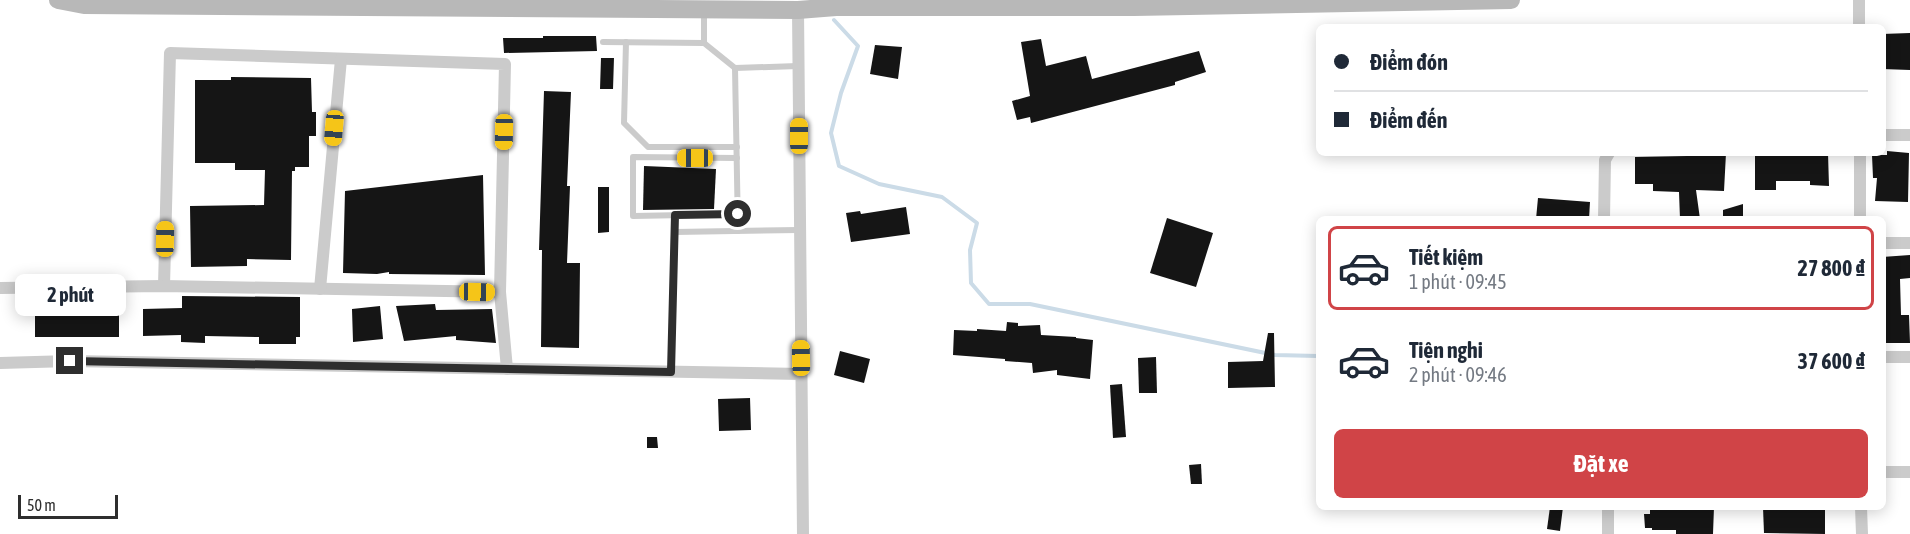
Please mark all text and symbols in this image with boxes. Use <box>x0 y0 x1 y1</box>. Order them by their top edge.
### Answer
text: Điểm đón <box>1370 49 1448 75</box>
text: Điểm đến <box>1370 107 1447 133</box>
car <box>323 109 345 147</box>
car <box>495 114 513 150</box>
car <box>790 118 808 154</box>
car <box>677 149 713 167</box>
route start <box>724 200 751 227</box>
car <box>156 221 174 257</box>
icon: car <box>1337 241 1391 295</box>
text: Tiết kiệm <box>1409 244 1483 270</box>
text: 27 800 ₫ <box>1798 255 1865 281</box>
text: 1 phút · 09:45 <box>1409 270 1507 293</box>
callout: 2 phút <box>14 274 125 316</box>
text: 2 phút <box>47 283 94 306</box>
car <box>459 283 495 301</box>
icon: car <box>1337 334 1391 388</box>
text: Tiện nghi <box>1409 337 1483 363</box>
car <box>792 340 810 376</box>
route end <box>56 347 83 374</box>
text: 37 600 ₫ <box>1798 348 1865 374</box>
text: 2 phút · 09:46 <box>1409 363 1507 386</box>
button: Đặt xe <box>1334 429 1868 498</box>
scale bar <box>18 492 118 520</box>
text: 50 m <box>27 496 56 514</box>

